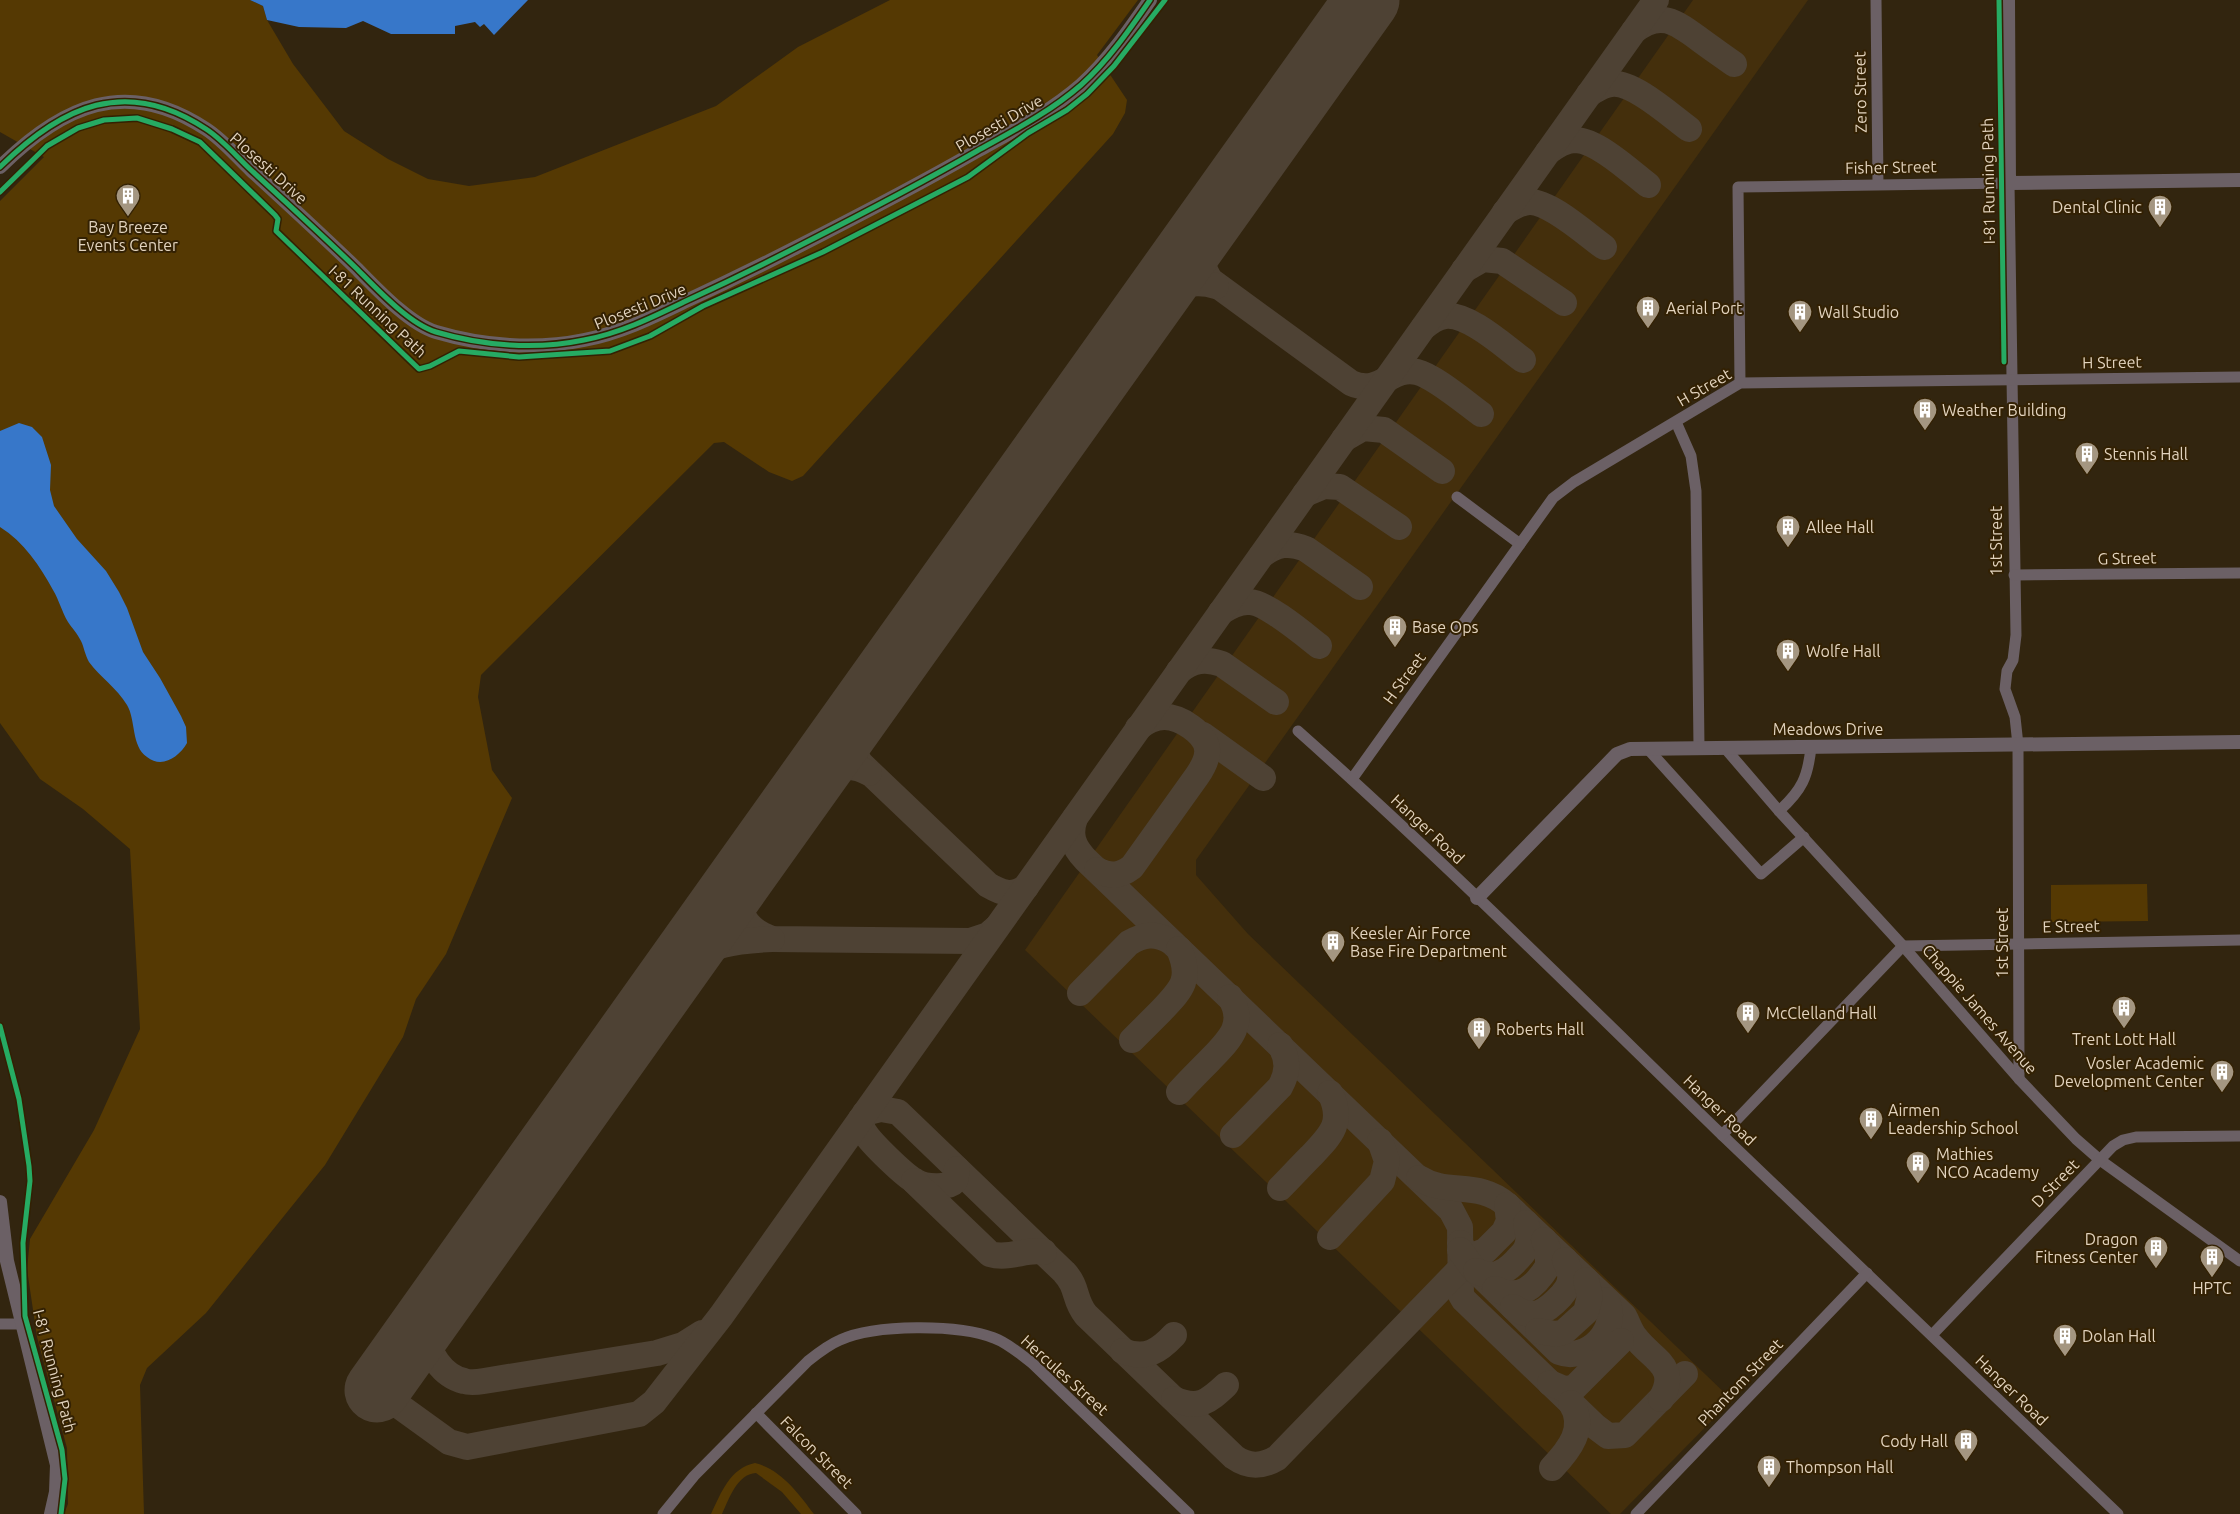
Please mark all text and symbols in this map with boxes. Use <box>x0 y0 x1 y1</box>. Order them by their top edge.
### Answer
street label: Zero Street <box>1850 50 1870 133</box>
street label: Plosesti Drive <box>952 91 1046 155</box>
street label: I-81 Running Path <box>1978 117 1998 245</box>
street label: Plosesti Drive <box>227 129 311 207</box>
street label: Fisher Street <box>1845 157 1938 177</box>
building icon: Bay Breeze Events Center <box>115 183 141 217</box>
building icon: Dental Clinic <box>2147 194 2173 228</box>
place label: Dental Clinic <box>2052 198 2143 216</box>
place label: Bay Breeze Events Center <box>78 218 178 254</box>
street label: I-81 Running Path <box>326 261 430 361</box>
street label: Plosesti Drive <box>591 279 689 333</box>
building icon: Aerial Port <box>1635 295 1661 329</box>
place label: Aerial Port <box>1666 299 1743 317</box>
building icon: Wall Studio <box>1787 299 1813 333</box>
place label: Wall Studio <box>1818 303 1899 321</box>
street label: H Street <box>2082 352 2143 372</box>
street label: H Street <box>1674 364 1735 410</box>
building icon: Weather Building <box>1912 397 1938 431</box>
place label: Weather Building <box>1942 401 2067 419</box>
building icon: Stennis Hall <box>2074 441 2100 475</box>
place label: Stennis Hall <box>2104 445 2188 463</box>
street label: 1st Street <box>1987 505 2005 576</box>
building icon: Allee Hall <box>1775 514 1801 548</box>
place label: Allee Hall <box>1806 518 1874 536</box>
street label: G Street <box>2097 548 2157 568</box>
building icon: Base Ops <box>1382 614 1408 648</box>
place label: Base Ops <box>1412 618 1479 636</box>
building icon: Wolfe Hall <box>1775 638 1801 672</box>
place label: Wolfe Hall <box>1806 642 1880 660</box>
street label: H Street <box>1379 648 1429 707</box>
street label: Meadows Drive <box>1773 720 1883 738</box>
street label: Hanger Road <box>1388 791 1468 867</box>
street label: 1st Street <box>1993 907 2011 978</box>
street label: E Street <box>2042 916 2101 935</box>
place label: Keesler Air Force Base Fire Department <box>1350 924 1508 960</box>
building icon: Keesler Air Force Base Fire Department <box>1320 929 1346 963</box>
street label: Chappie James Avenue <box>1919 941 2041 1077</box>
building icon: Trent Lott Hall <box>2111 995 2137 1029</box>
building icon: McClelland Hall <box>1735 1000 1761 1034</box>
place label: McClelland Hall <box>1766 1004 1877 1022</box>
building icon: Roberts Hall <box>1466 1016 1492 1050</box>
place label: Roberts Hall <box>1496 1020 1584 1038</box>
place label: Trent Lott Hall <box>2072 1030 2176 1048</box>
place label: Vosler Academic Development Center <box>2054 1054 2205 1090</box>
building icon: Vosler Academic Development Center <box>2209 1059 2235 1093</box>
street label: Hanger Road <box>1680 1071 1760 1149</box>
place label: Airmen Leadership School <box>1888 1101 2018 1137</box>
building icon: Airmen Leadership School <box>1858 1106 1884 1140</box>
place label: Mathies NCO Academy <box>1936 1145 2039 1181</box>
building icon: Mathies NCO Academy <box>1905 1150 1931 1184</box>
street label: D Street <box>2028 1155 2083 1211</box>
place label: Dragon Fitness Center <box>2035 1230 2138 1266</box>
building icon: Dragon Fitness Center <box>2143 1235 2169 1269</box>
building icon: HPTC <box>2199 1244 2225 1278</box>
place label: HPTC <box>2192 1279 2232 1297</box>
street label: I-81 Running Path <box>30 1307 80 1435</box>
building icon: Dolan Hall <box>2052 1323 2078 1357</box>
place label: Dolan Hall <box>2082 1327 2156 1345</box>
street label: Hercules Street <box>1018 1331 1113 1419</box>
street label: Phantom Street <box>1694 1334 1787 1429</box>
street label: Hanger Road <box>1972 1351 2052 1429</box>
street label: Falcon Street <box>777 1412 857 1492</box>
building icon: Cody Hall <box>1953 1428 1979 1462</box>
place label: Cody Hall <box>1880 1432 1948 1450</box>
building icon: Thompson Hall <box>1756 1454 1782 1488</box>
place label: Thompson Hall <box>1786 1458 1893 1476</box>

